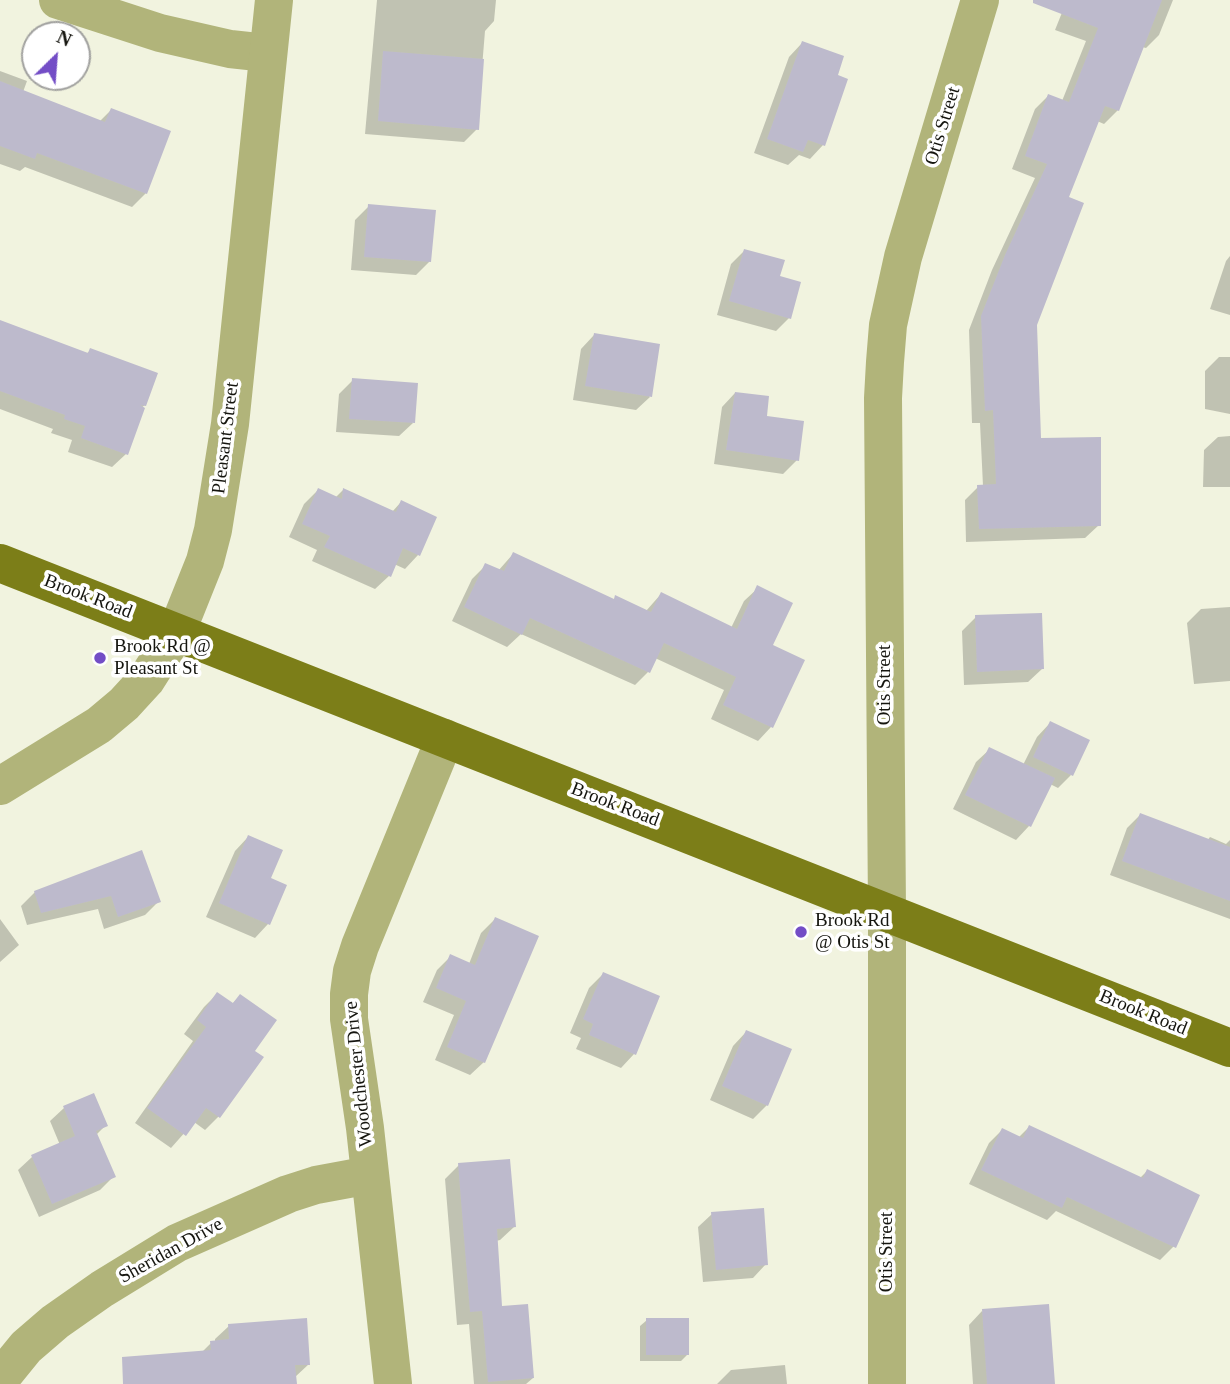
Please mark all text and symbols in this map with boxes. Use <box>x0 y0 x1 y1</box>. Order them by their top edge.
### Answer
north arrow <box>21 21 91 91</box>
text: N <box>54 26 75 51</box>
street label: Otis Street <box>920 84 966 168</box>
street label: Pleasant Street <box>208 381 244 495</box>
street label: Brook Road <box>41 570 135 624</box>
place label: Brook Rd @ Pleasant St <box>114 636 211 680</box>
street label: Otis Street <box>874 645 896 725</box>
marker: Brook Rd @ Pleasant St <box>92 650 108 666</box>
street label: Brook Road <box>568 778 662 832</box>
place label: Brook Rd @ Otis St <box>815 910 890 954</box>
marker: Brook Rd @ Otis St <box>793 924 809 940</box>
street label: Brook Road <box>1096 985 1190 1041</box>
street label: Woodchester Drive <box>340 1000 378 1148</box>
street label: Otis Street <box>876 1212 898 1292</box>
street label: Sheridan Drive <box>115 1213 227 1289</box>

